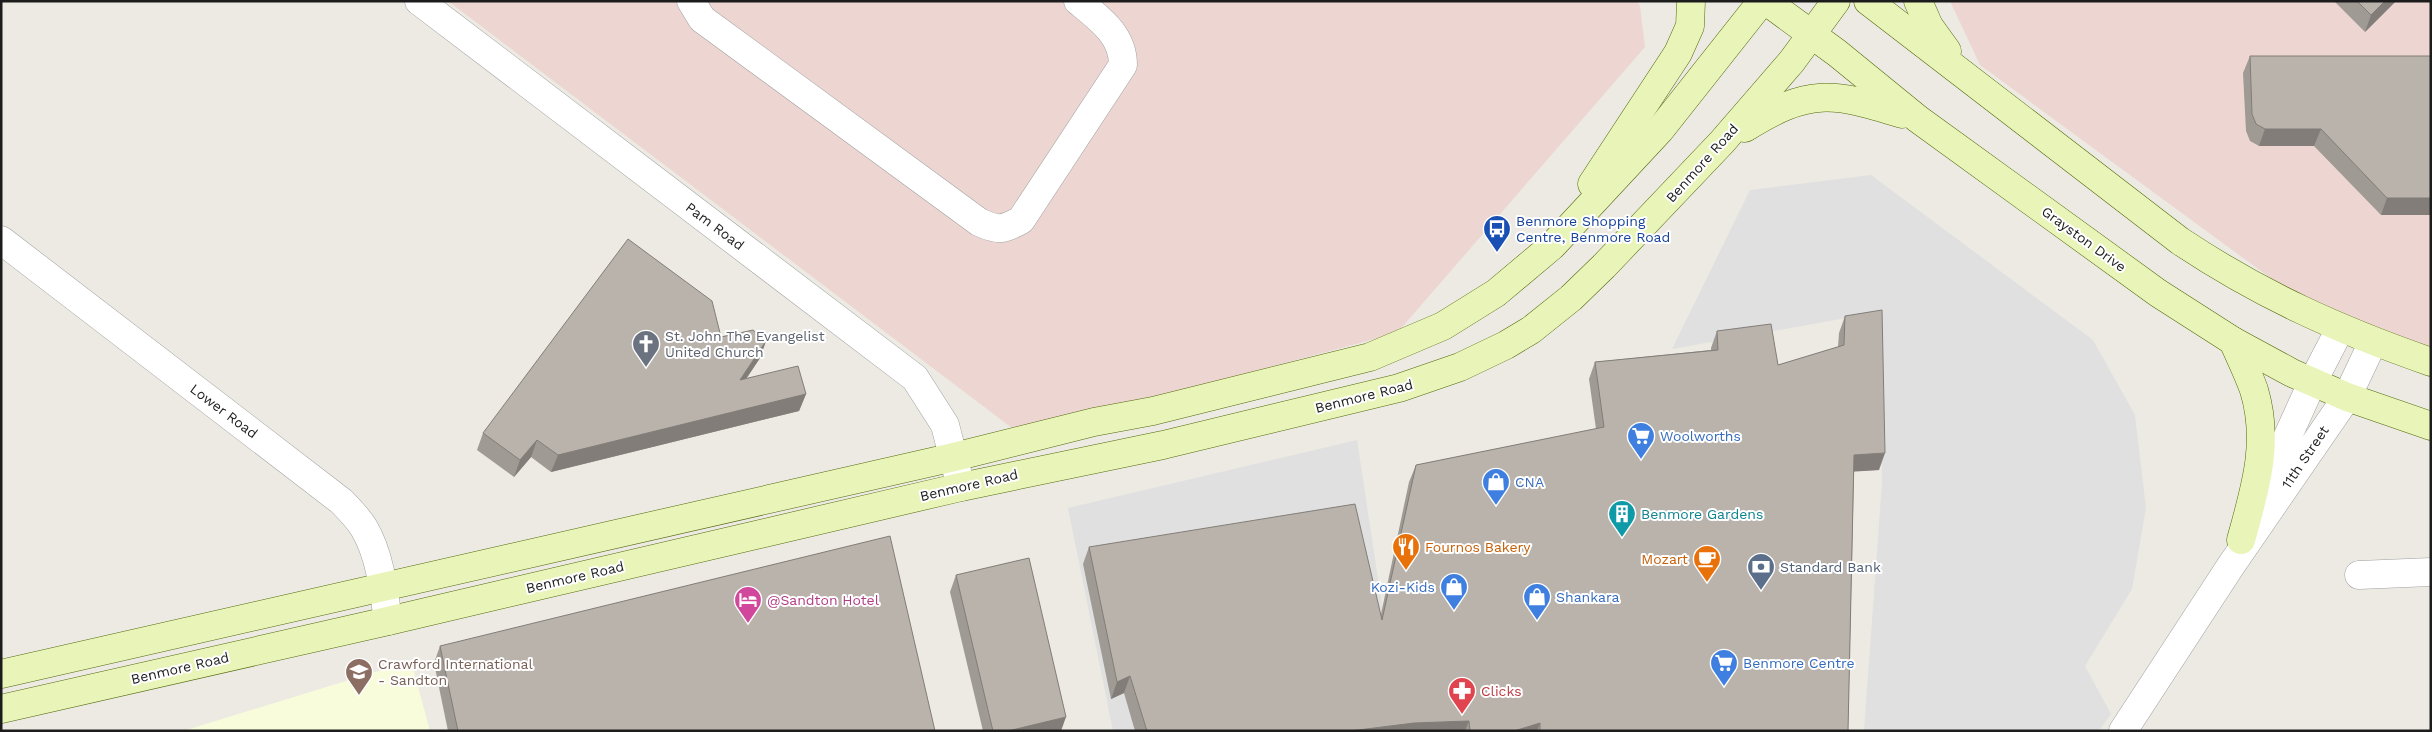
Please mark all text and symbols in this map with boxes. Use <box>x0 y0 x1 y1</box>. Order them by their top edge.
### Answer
street label: Benmore Road <box>1663 120 1741 206</box>
street label: Pam Road <box>683 199 747 253</box>
street label: Grayston Drive <box>2039 203 2129 275</box>
place label: Benmore Shopping Centre, Benmore Road <box>1516 213 1670 245</box>
bus stop icon: Benmore Shopping Centre, Benmore Road <box>1482 214 1512 253</box>
place label: St. John The Evangelist United Church <box>665 328 825 360</box>
church icon: St. John The Evangelist United Church <box>631 329 661 368</box>
street label: Benmore Road <box>1313 376 1415 416</box>
street label: Lower Road <box>187 380 261 442</box>
supermarket icon: Woolworths <box>1626 421 1656 460</box>
street label: 11th Street <box>2278 422 2332 491</box>
place label: Woolworths <box>1660 428 1741 444</box>
street label: Benmore Road <box>918 466 1020 504</box>
shop icon: CNA <box>1481 467 1511 506</box>
place label: CNA <box>1515 474 1544 490</box>
building icon: Benmore Gardens <box>1607 499 1637 538</box>
place label: Benmore Gardens <box>1641 506 1763 522</box>
restaurant icon: Fournos Bakery <box>1391 532 1421 571</box>
place label: Fournos Bakery <box>1425 539 1531 555</box>
cafe icon: Mozart <box>1692 544 1722 583</box>
place label: Mozart <box>1641 551 1688 567</box>
bank icon: Standard Bank <box>1746 552 1776 591</box>
street label: Benmore Road <box>524 558 626 596</box>
place label: Standard Bank <box>1780 559 1881 575</box>
shop icon: Kozi-Kids <box>1439 572 1469 611</box>
place label: Kozi-Kids <box>1371 579 1435 595</box>
shop icon: Shankara <box>1522 582 1552 621</box>
hotel icon: @Sandton Hotel <box>733 585 763 624</box>
place label: Shankara <box>1556 589 1619 605</box>
place label: @Sandton Hotel <box>767 592 880 608</box>
supermarket icon: Benmore Centre <box>1709 648 1739 687</box>
street label: Benmore Road <box>129 649 231 687</box>
place label: Benmore Centre <box>1743 655 1855 671</box>
place label: Crawford International - Sandton <box>378 656 534 688</box>
school or university icon: Crawford International - Sandton <box>344 657 374 696</box>
pharmacy icon: Clicks <box>1447 676 1477 715</box>
place label: Clicks <box>1481 683 1522 699</box>

